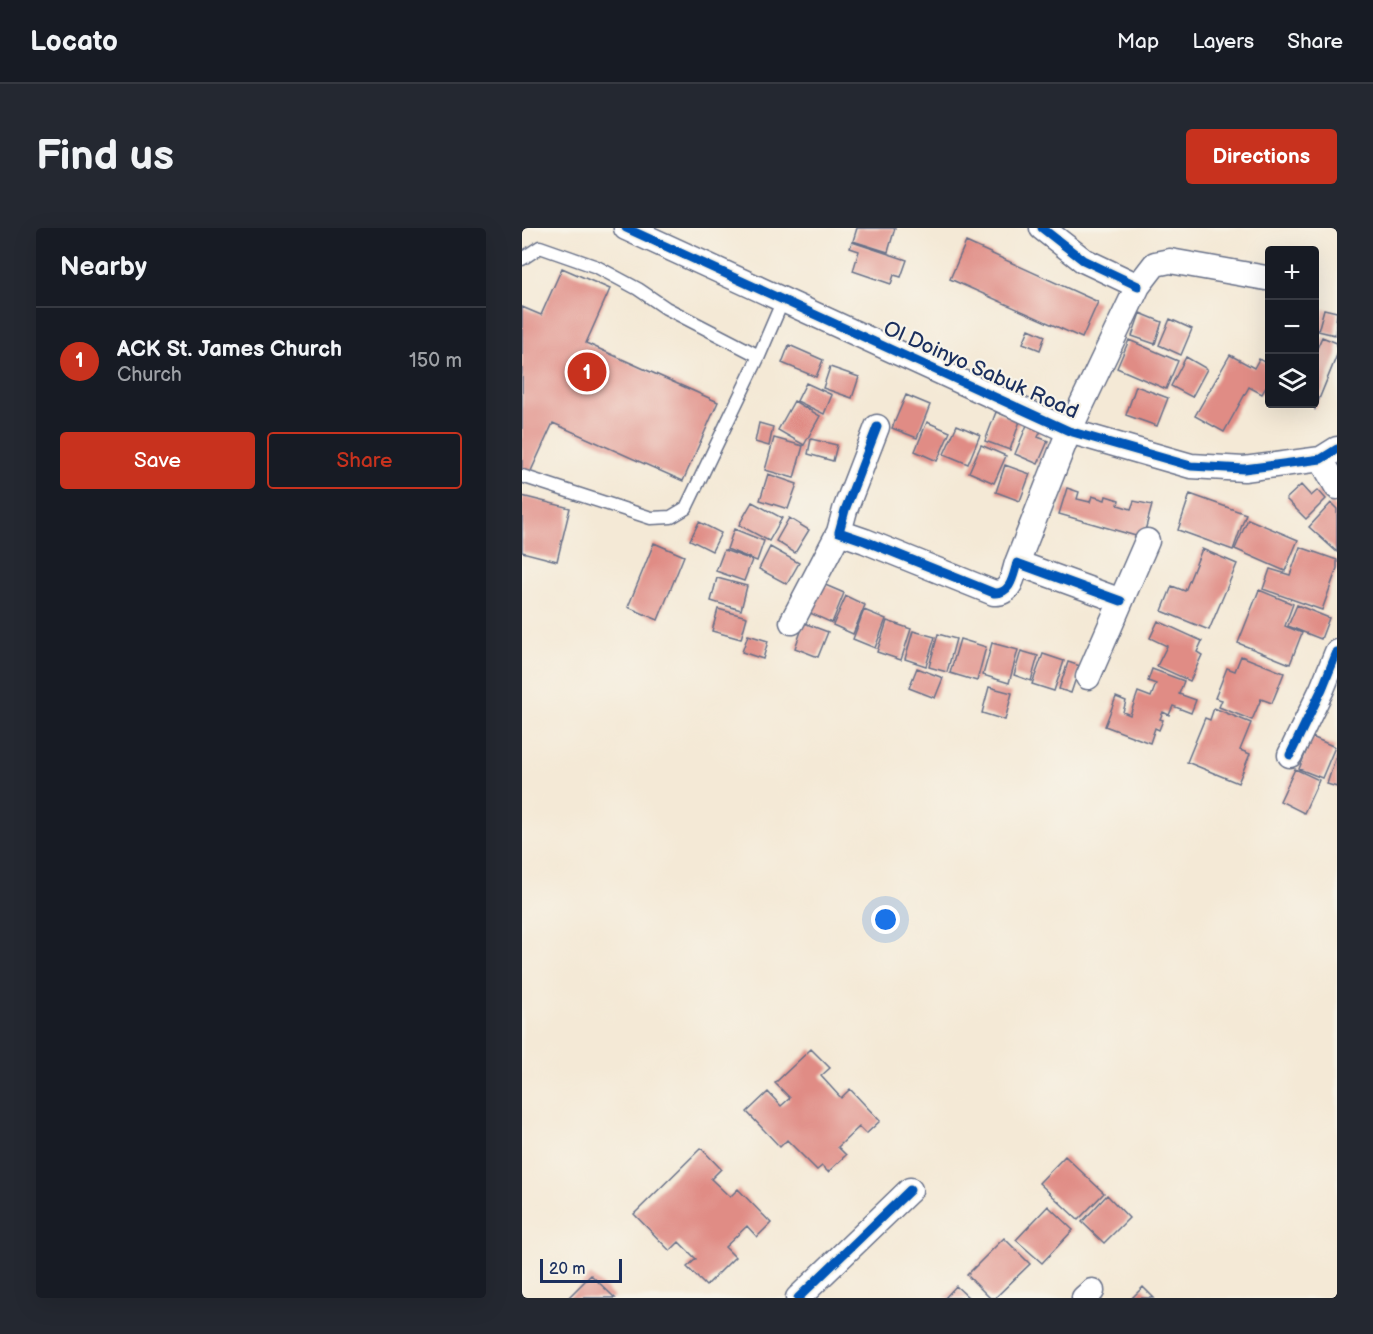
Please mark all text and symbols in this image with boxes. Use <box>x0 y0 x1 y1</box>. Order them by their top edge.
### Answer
text: Locato <box>30 25 118 58</box>
text: Map <box>1117 29 1159 54</box>
text: Layers <box>1192 29 1254 54</box>
text: Share <box>1287 29 1343 54</box>
button: Directions <box>1186 129 1337 184</box>
text: Find us <box>36 131 174 182</box>
map controls <box>1265 246 1319 408</box>
button: + <box>1265 246 1319 300</box>
text: Nearby <box>60 252 147 283</box>
button: − <box>1265 300 1319 354</box>
street label: Ol Doinyo Sabuk Road <box>880 316 1082 424</box>
text: ACK St. James Church <box>117 336 342 363</box>
text: 1 <box>75 349 84 373</box>
text: 150 m <box>409 349 462 373</box>
pin: 1 <box>568 350 606 394</box>
button: layers <box>1265 354 1319 408</box>
text: Church <box>117 363 182 387</box>
button: Save <box>60 432 255 489</box>
button: Share <box>267 432 462 489</box>
your location <box>871 905 900 934</box>
scale bar <box>540 1256 622 1284</box>
text: 20 m <box>549 1260 585 1279</box>

